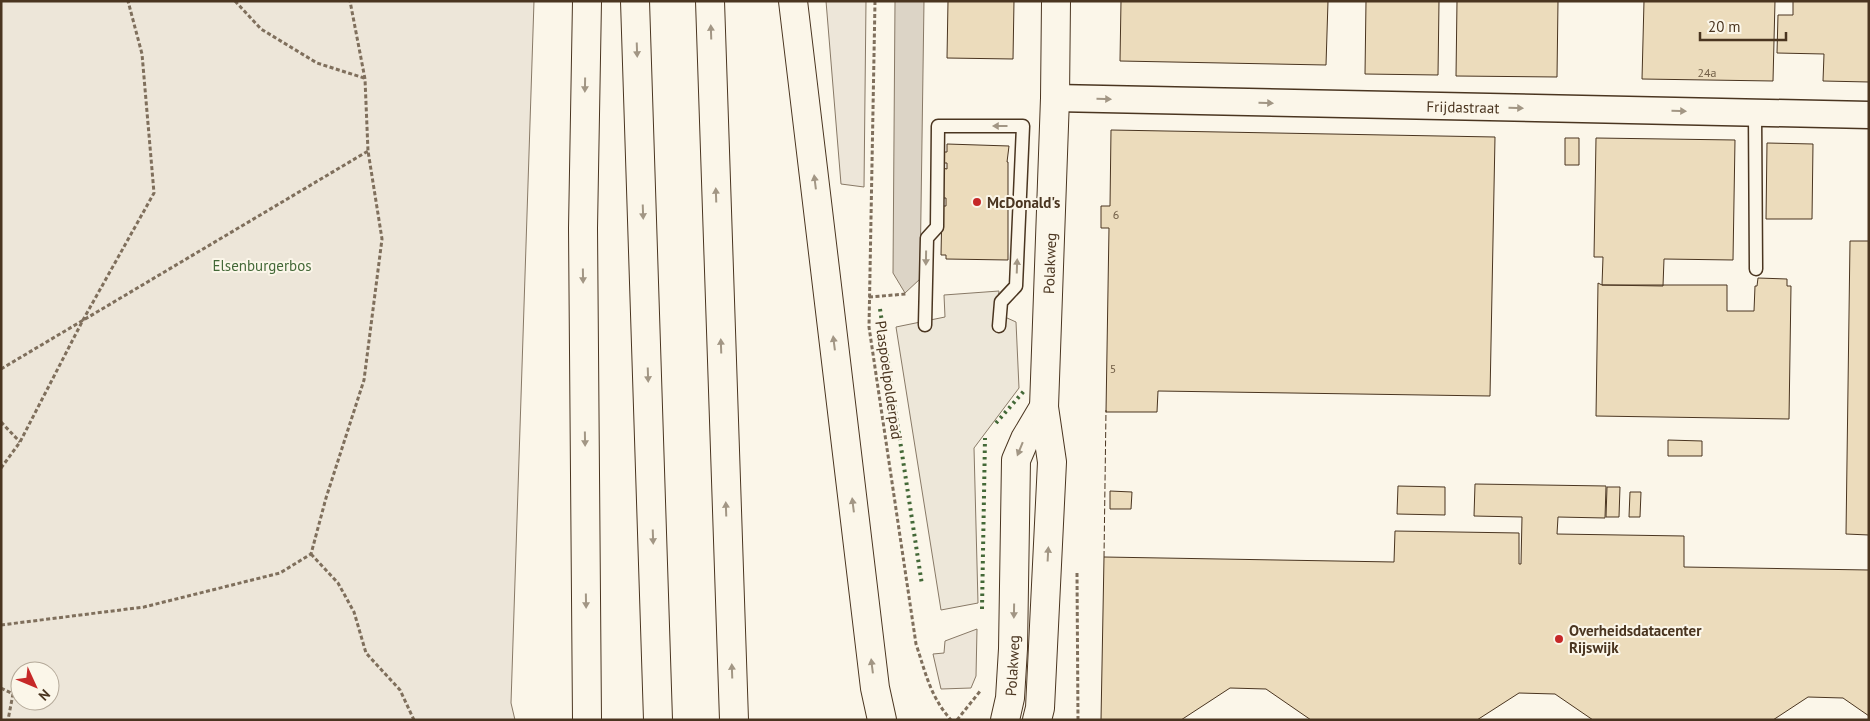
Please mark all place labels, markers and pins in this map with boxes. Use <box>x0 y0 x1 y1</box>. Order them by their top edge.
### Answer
place label: McDonald's <box>987 193 1060 212</box>
marker: McDonald's <box>971 196 983 208</box>
place label: Overheidsdatacenter Rijswijk <box>1569 621 1702 657</box>
marker: Overheidsdatacenter Rijswijk <box>1553 633 1565 645</box>

